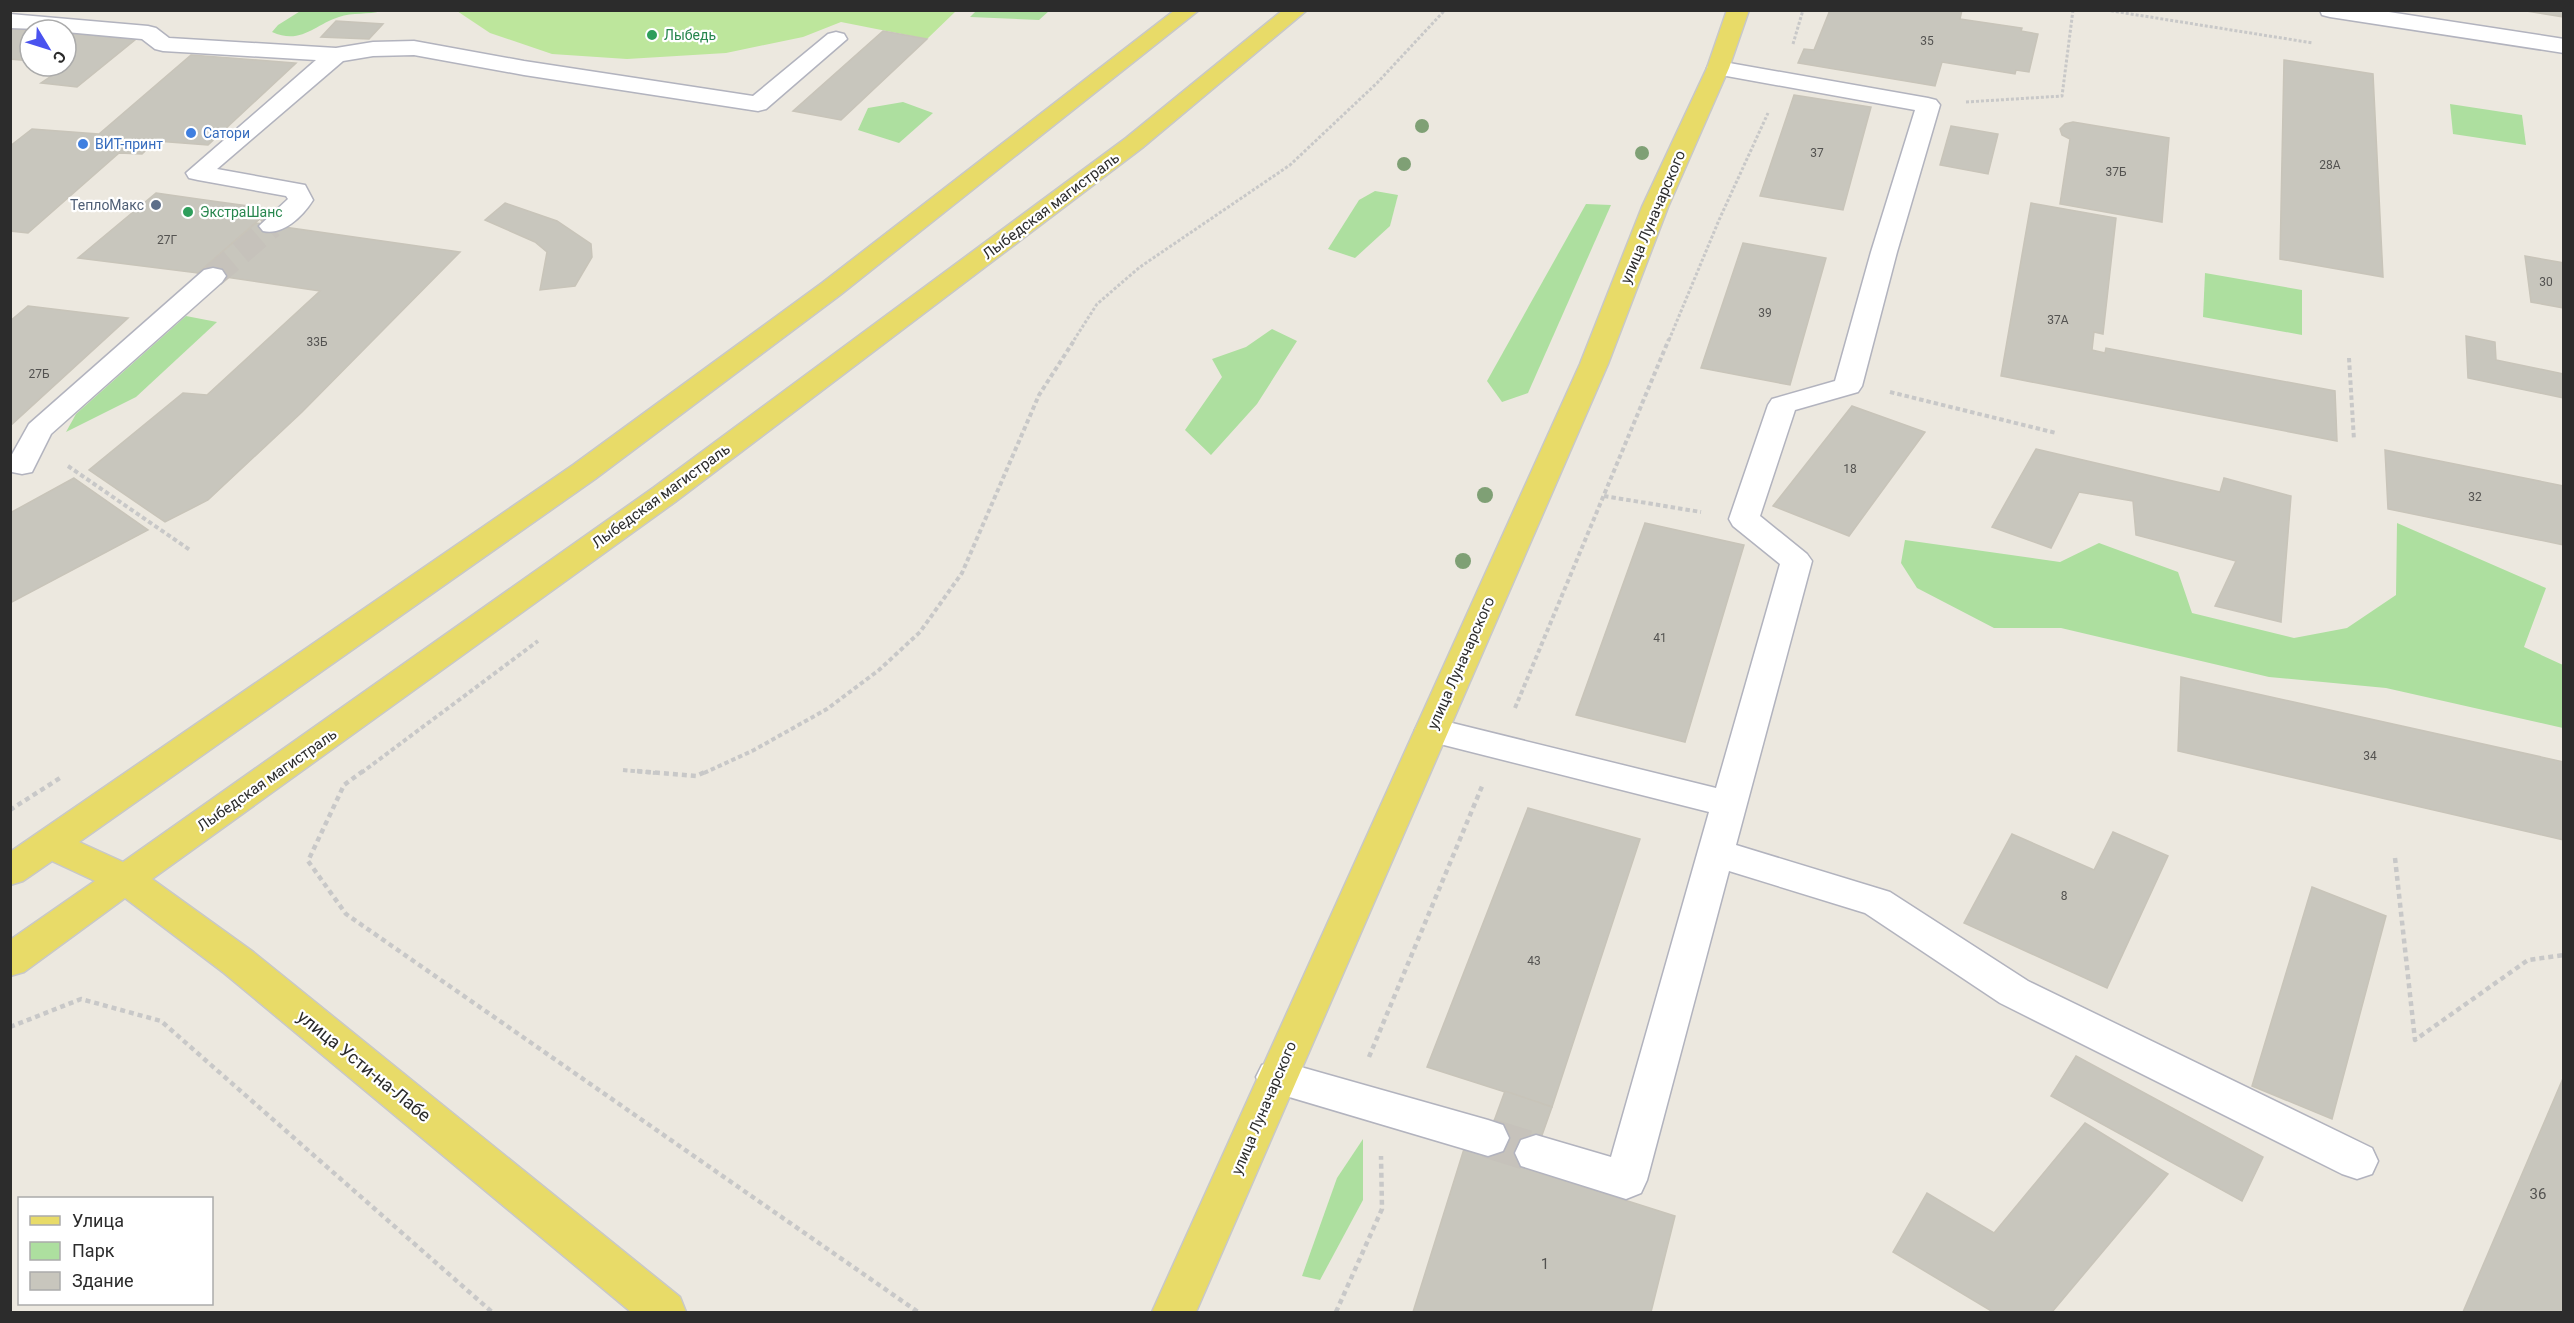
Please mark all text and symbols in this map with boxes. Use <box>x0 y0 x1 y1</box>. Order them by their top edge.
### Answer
north arrow <box>18 18 78 78</box>
place label: Лыбедь <box>664 27 716 43</box>
marker: Лыбедь <box>645 28 659 42</box>
house number: 35 <box>1920 34 1934 48</box>
text: С <box>49 47 70 67</box>
place label: Сатори <box>203 125 250 141</box>
marker: Сатори <box>184 126 198 140</box>
place label: ВИТ-принт <box>95 136 163 152</box>
marker: ВИТ-принт <box>76 137 90 151</box>
house number: 37 <box>1810 146 1824 160</box>
street label: улица Луначарского <box>1617 148 1689 286</box>
street label: Лыбедская магистраль <box>979 149 1123 263</box>
house number: 28А <box>2319 158 2341 172</box>
house number: 37Б <box>2105 165 2127 179</box>
place label: ТеплоМакс <box>70 197 144 213</box>
marker: ТеплоМакс <box>149 198 163 212</box>
place label: ЭкстраШанс <box>200 204 283 220</box>
marker: ЭкстраШанс <box>181 205 195 219</box>
house number: 27Г <box>157 233 177 247</box>
house number: 30 <box>2539 275 2553 289</box>
house number: 39 <box>1758 306 1772 320</box>
house number: 37А <box>2047 313 2069 327</box>
house number: 33Б <box>306 335 328 349</box>
house number: 27Б <box>28 367 50 381</box>
street label: Лыбедская магистраль <box>588 440 734 552</box>
house number: 18 <box>1843 462 1857 476</box>
house number: 32 <box>2468 490 2482 504</box>
street label: улица Луначарского <box>1424 594 1498 732</box>
house number: 41 <box>1653 631 1667 645</box>
street label: Лыбедская магистраль <box>194 725 340 835</box>
house number: 34 <box>2363 749 2377 763</box>
house number: 8 <box>2061 889 2068 903</box>
house number: 43 <box>1527 954 1541 968</box>
street label: улица Усти-на-Лабе <box>294 1005 435 1126</box>
street label: улица Луначарского <box>1228 1039 1300 1177</box>
house number: 36 <box>2530 1185 2546 1203</box>
legend <box>18 1197 213 1305</box>
text: Улица <box>72 1210 124 1231</box>
text: Парк <box>72 1240 115 1261</box>
house number: 1 <box>1541 1255 1549 1273</box>
text: Здание <box>72 1270 134 1291</box>

